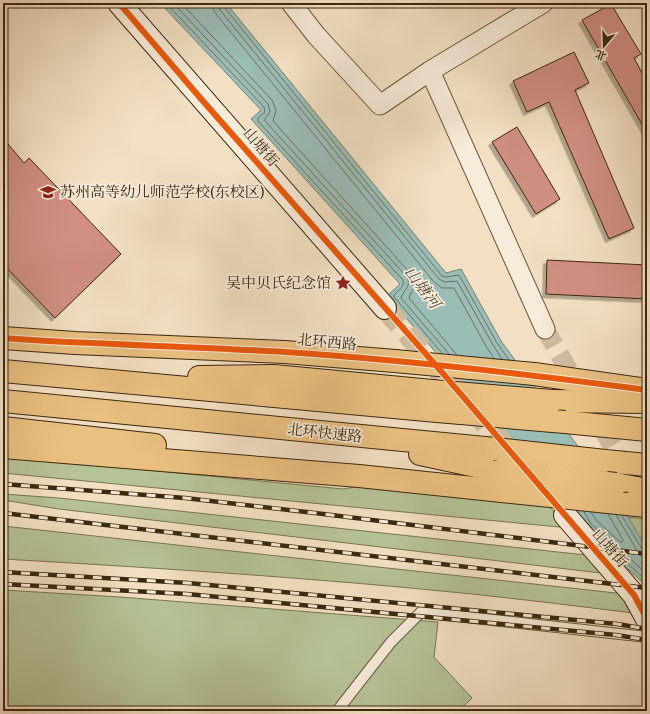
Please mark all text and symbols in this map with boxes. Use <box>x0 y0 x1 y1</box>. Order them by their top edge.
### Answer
north arrow <box>584 26 624 66</box>
text: 北 <box>593 46 609 65</box>
street label: 山塘街 <box>239 123 284 171</box>
place label: 苏州高等幼儿师范学校(东校区) <box>60 181 265 202</box>
school or university icon: 苏州高等幼儿师范学校(东校区) <box>39 183 57 201</box>
water label: 山塘河 <box>399 261 449 316</box>
place label: 吴中贝氏纪念馆 <box>226 272 331 293</box>
place icon: 吴中贝氏纪念馆 <box>334 274 352 292</box>
street label: 北环西路 <box>296 328 358 355</box>
street label: 北环快速路 <box>287 418 363 447</box>
street label: 山塘街 <box>588 524 633 572</box>

